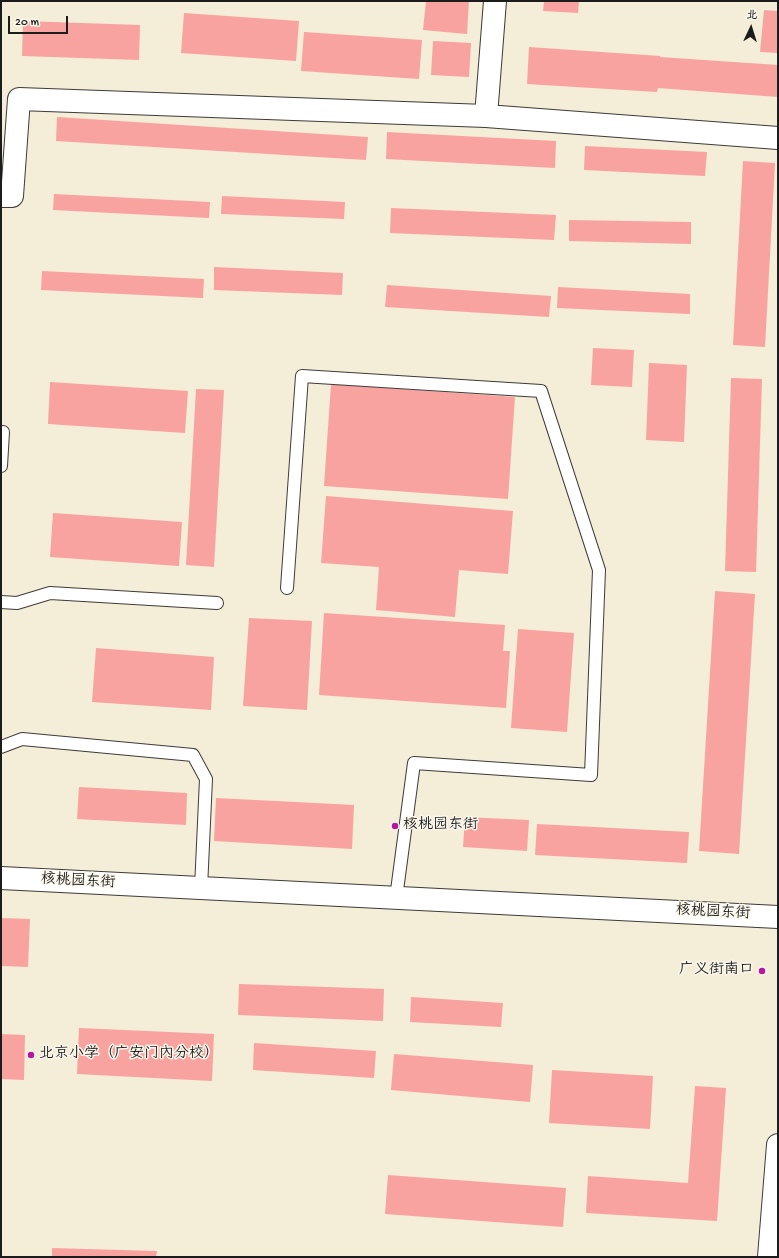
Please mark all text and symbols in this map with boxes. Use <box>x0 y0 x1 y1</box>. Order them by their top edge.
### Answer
scale bar <box>10 8 70 34</box>
north arrow <box>731 8 771 48</box>
text: 北 <box>746 10 758 22</box>
text: 20 m <box>15 16 39 30</box>
place label: 核桃园东街 <box>403 817 478 835</box>
marker: 核桃园东街 <box>390 821 400 831</box>
street label: 核桃园东街 <box>40 871 116 893</box>
street label: 核桃园东街 <box>675 902 751 924</box>
place label: 广义街南口 <box>679 962 754 980</box>
marker: 广义街南口 <box>757 966 767 976</box>
place label: 北京小学（广安门内分校） <box>39 1046 219 1064</box>
marker: 北京小学（广安门内分校） <box>26 1050 36 1060</box>

